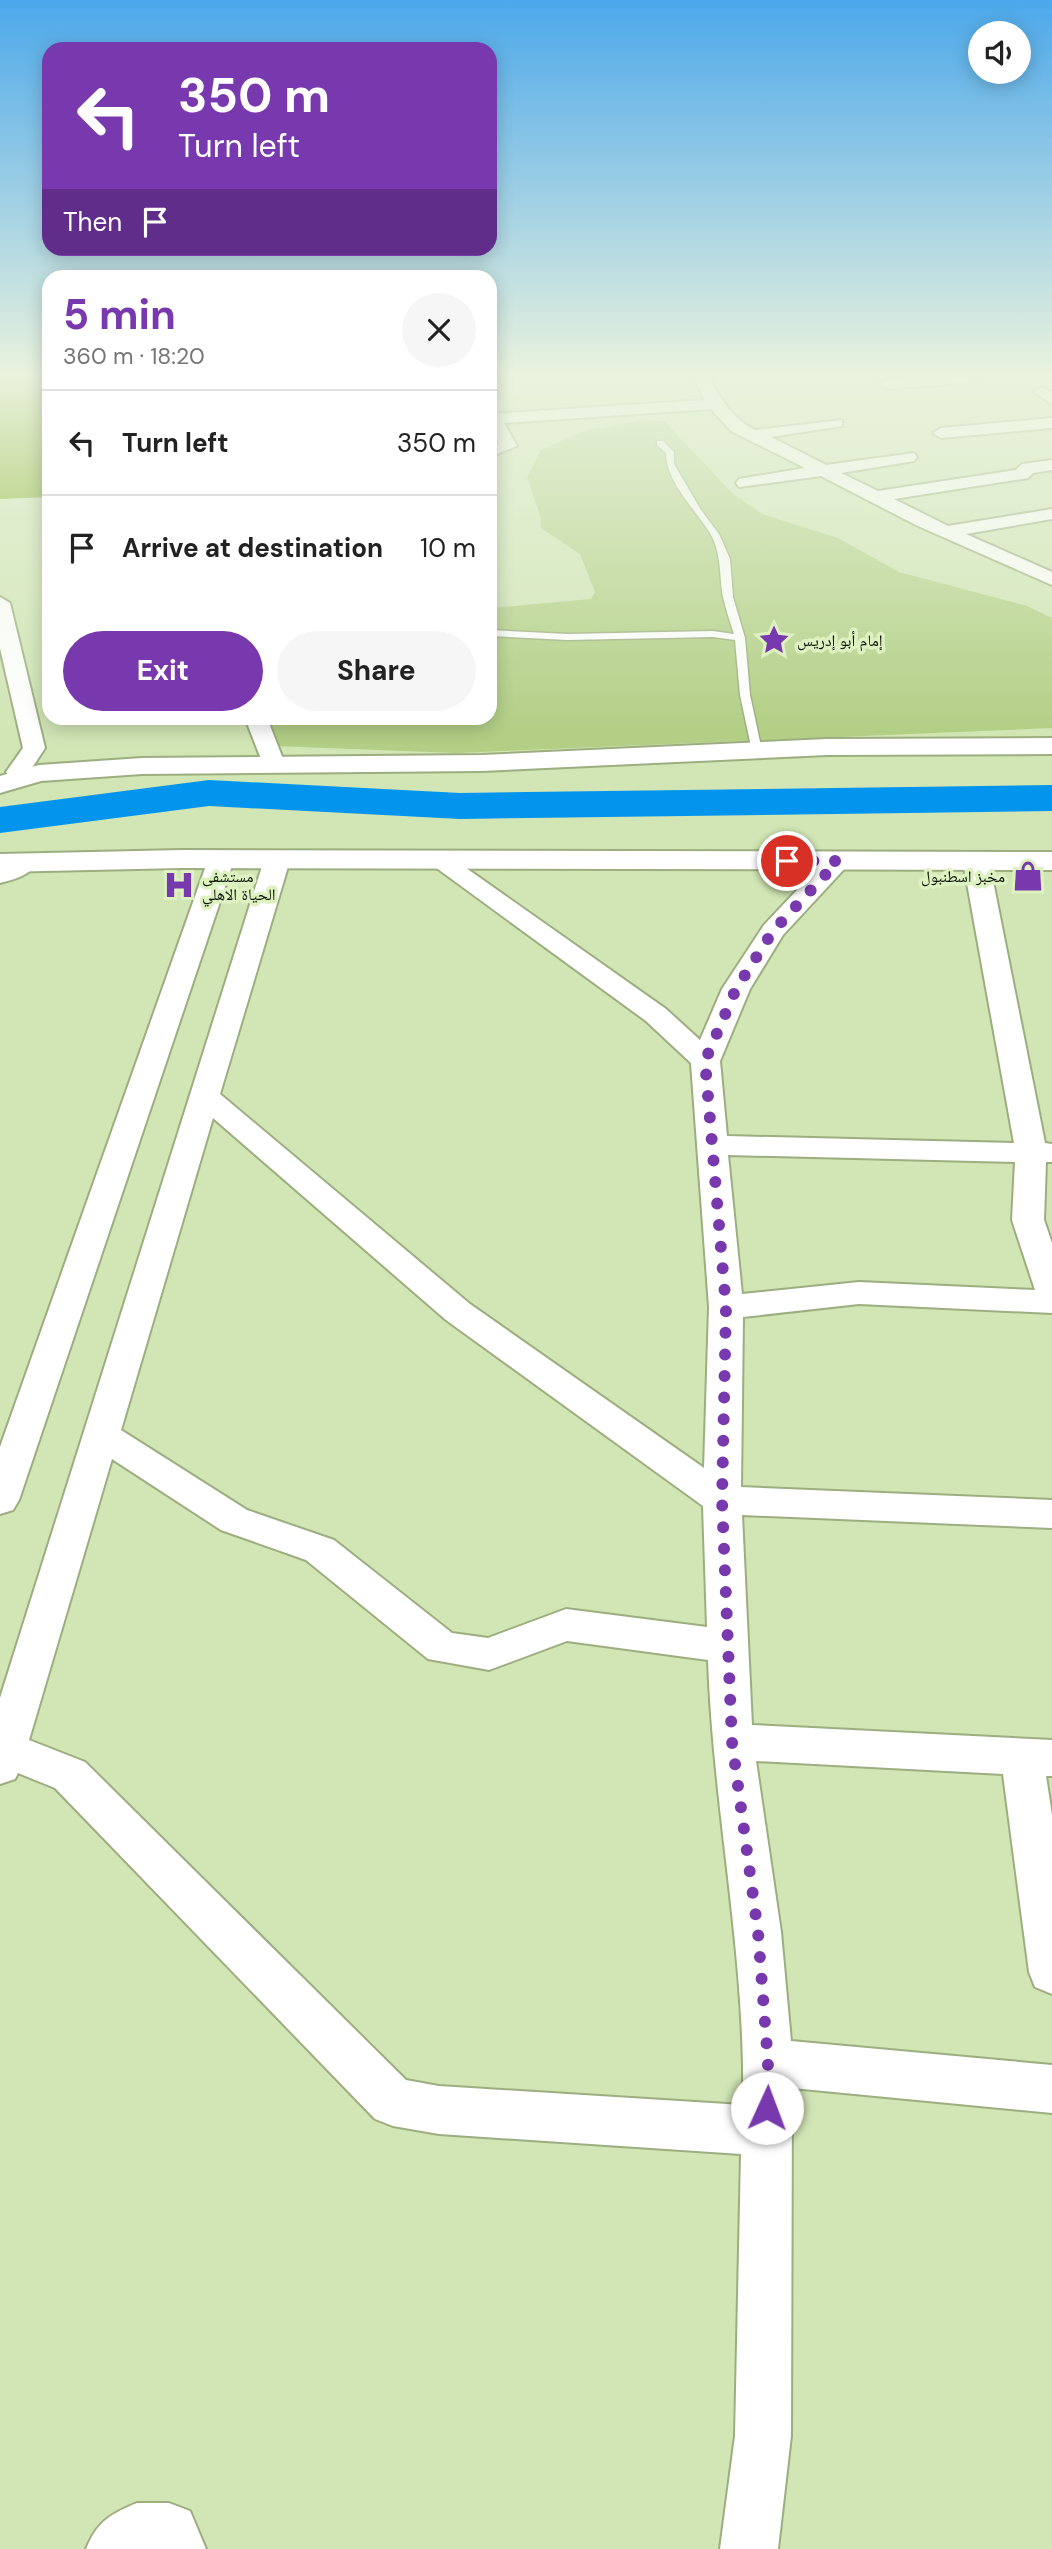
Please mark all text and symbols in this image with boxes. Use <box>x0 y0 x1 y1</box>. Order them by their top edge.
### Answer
map controls <box>968 21 1031 84</box>
button: sound <box>968 21 1031 84</box>
text: 350 m <box>178 63 330 127</box>
icon: left <box>63 70 154 161</box>
text: Turn left <box>178 125 300 167</box>
icon: arrive <box>136 203 174 241</box>
text: Then <box>63 205 122 239</box>
text: 5 min <box>63 287 176 342</box>
button: close <box>402 293 476 367</box>
text: 360 m · 18:20 <box>63 341 205 371</box>
icon: left <box>63 424 101 462</box>
text: Turn left <box>122 426 229 460</box>
text: 350 m <box>397 426 476 460</box>
icon: arrive <box>63 529 101 567</box>
text: Arrive at destination <box>122 531 383 565</box>
text: 10 m <box>420 531 476 565</box>
place icon: إمام أبو إدريس <box>757 623 791 657</box>
place label: إمام أبو إدريس <box>797 630 883 651</box>
button: Exit <box>63 631 263 711</box>
button: Share <box>277 631 476 711</box>
pin <box>757 831 817 891</box>
icon: arrive <box>768 842 806 880</box>
shop icon: مخبز اسطنبول <box>1011 859 1045 893</box>
place label: مستشفى الحياة الاهلي <box>202 866 276 907</box>
place label: مخبز اسطنبول <box>921 866 1005 887</box>
hospital icon: مستشفى الحياة الاهلي <box>162 868 196 902</box>
position arrow <box>730 2071 804 2145</box>

